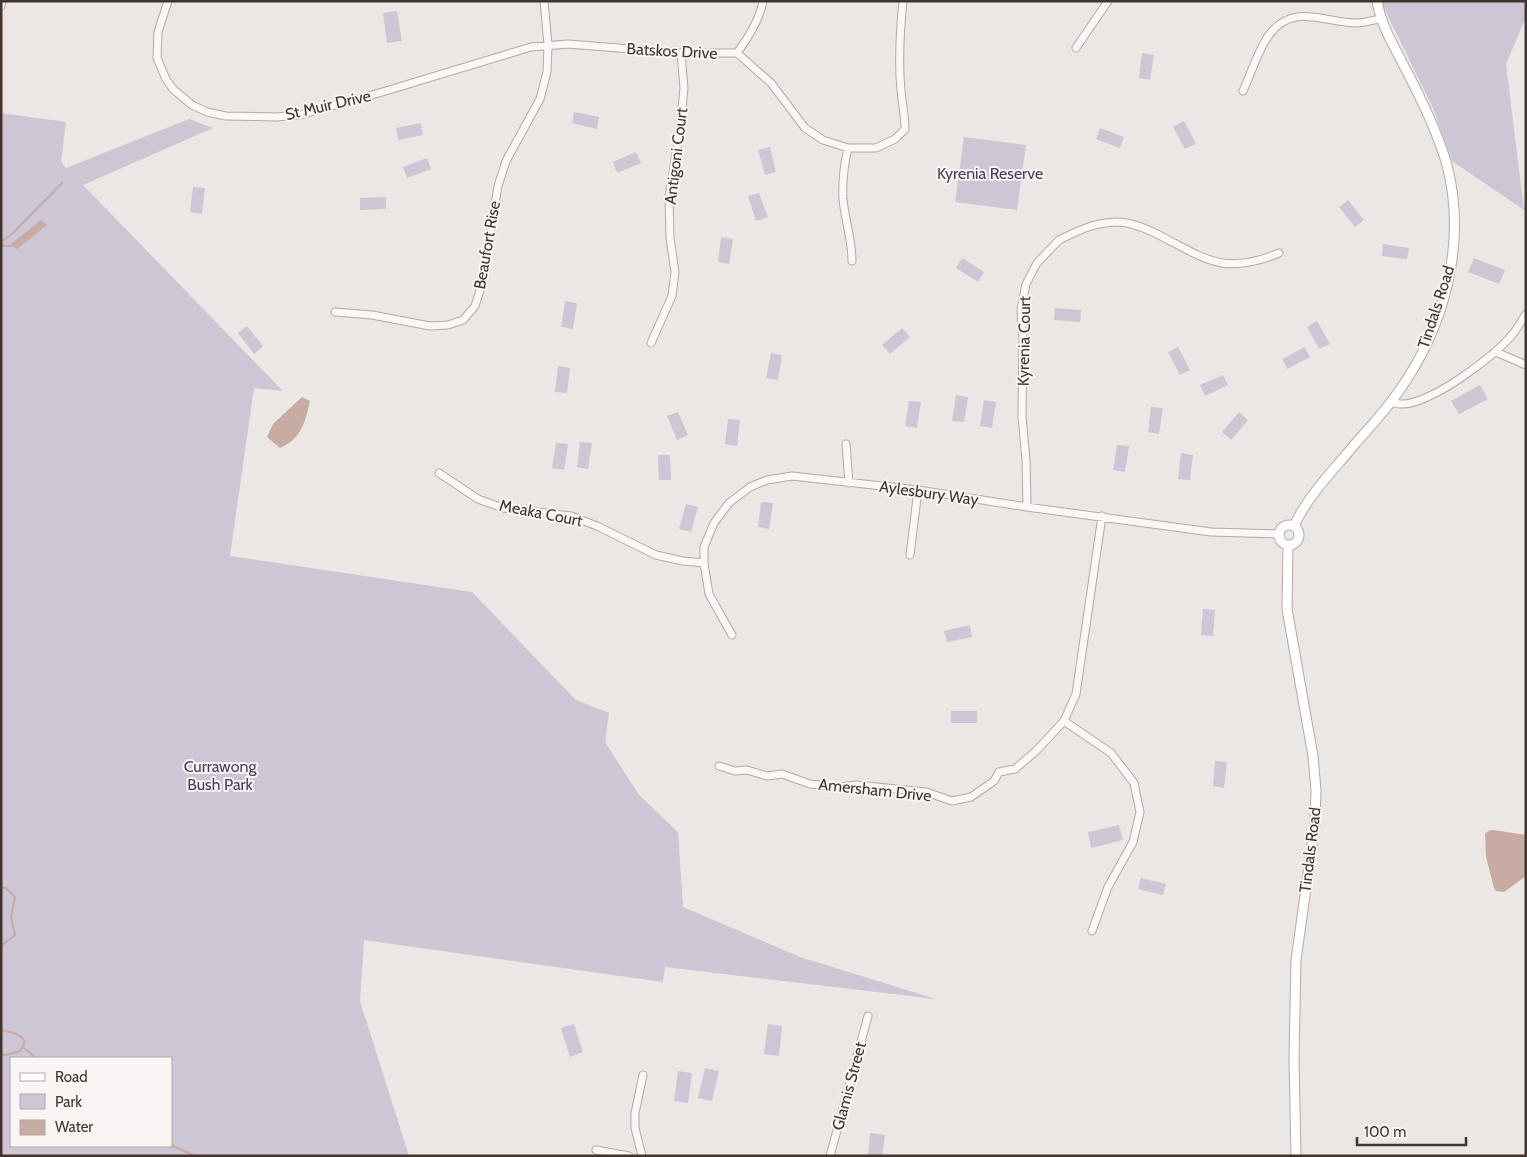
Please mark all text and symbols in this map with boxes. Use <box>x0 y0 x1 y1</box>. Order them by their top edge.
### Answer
street label: Batskos Drive <box>626 39 718 63</box>
street label: St Muir Drive <box>283 86 373 124</box>
street label: Antigoni Court <box>661 106 691 206</box>
park label: Kyrenia Reserve <box>937 164 1043 183</box>
street label: Beaufort Rise <box>470 199 504 291</box>
street label: Tindals Road <box>1414 263 1458 351</box>
street label: Kyrenia Court <box>1014 295 1034 386</box>
street label: Aylesbury Way <box>878 477 980 509</box>
street label: Meaka Court <box>498 496 585 530</box>
park label: Currawong Bush Park <box>184 757 257 794</box>
street label: Amersham Drive <box>817 775 933 805</box>
street label: Tindals Road <box>1295 806 1325 894</box>
street label: Glamis Street <box>828 1039 870 1132</box>
legend <box>10 1057 172 1147</box>
text: Road <box>55 1068 88 1086</box>
text: Park <box>55 1093 82 1111</box>
scale bar <box>1357 1114 1466 1146</box>
text: Water <box>55 1118 93 1136</box>
text: 100 m <box>1364 1123 1406 1141</box>

